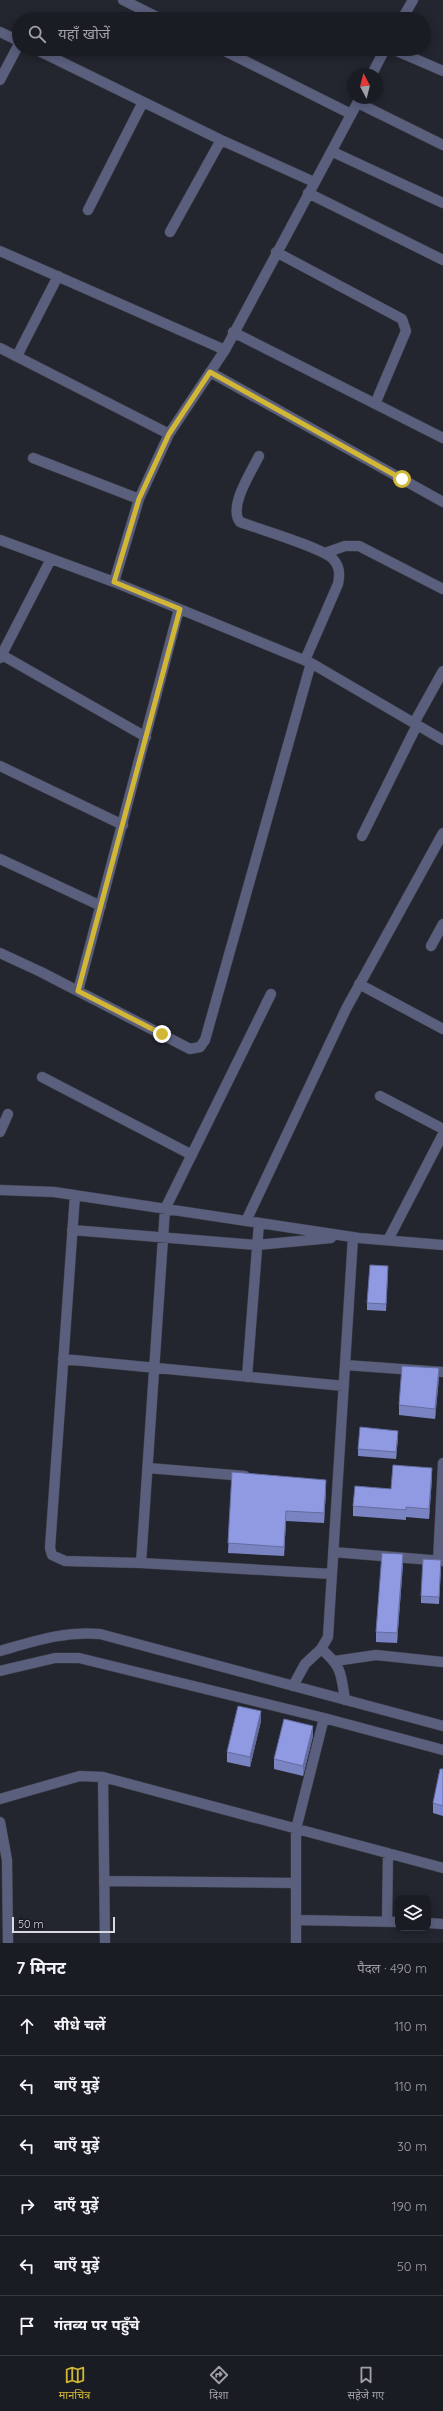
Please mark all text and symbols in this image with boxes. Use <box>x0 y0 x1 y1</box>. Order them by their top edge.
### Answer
search box <box>12 12 431 56</box>
icon: search <box>26 23 48 45</box>
text: यहाँ खोजें <box>58 24 110 43</box>
north arrow <box>347 68 383 104</box>
route start <box>393 470 411 488</box>
route end <box>153 1025 171 1043</box>
map controls <box>395 1895 431 1931</box>
button: layers <box>395 1895 431 1931</box>
scale bar <box>12 1915 115 1934</box>
text: 50 m <box>18 1917 44 1931</box>
text: 7 मिनट <box>16 1957 66 1978</box>
text: पैदल · 490 m <box>357 1960 427 1976</box>
icon: ahead <box>16 2015 38 2037</box>
text: सीधे चलें <box>54 2015 105 2034</box>
text: 110 m <box>394 2018 427 2034</box>
icon: left <box>16 2075 38 2097</box>
text: बाएँ मुड़ें <box>54 2075 99 2094</box>
text: 110 m <box>394 2078 427 2094</box>
icon: left <box>16 2135 38 2157</box>
text: बाएँ मुड़ें <box>54 2135 99 2154</box>
text: 30 m <box>397 2138 427 2154</box>
icon: right <box>16 2195 38 2217</box>
text: दाएँ मुड़ें <box>54 2195 98 2214</box>
text: 190 m <box>392 2198 427 2214</box>
icon: left <box>16 2255 38 2277</box>
text: बाएँ मुड़ें <box>54 2255 99 2274</box>
text: 50 m <box>397 2258 427 2274</box>
icon: arrive <box>16 2315 38 2337</box>
text: गंतव्य पर पहुँचे <box>54 2315 140 2334</box>
tab: मानचित्र <box>59 2364 90 2403</box>
tab: दिशा <box>208 2364 230 2403</box>
tab: सहेजे गए <box>347 2364 384 2403</box>

